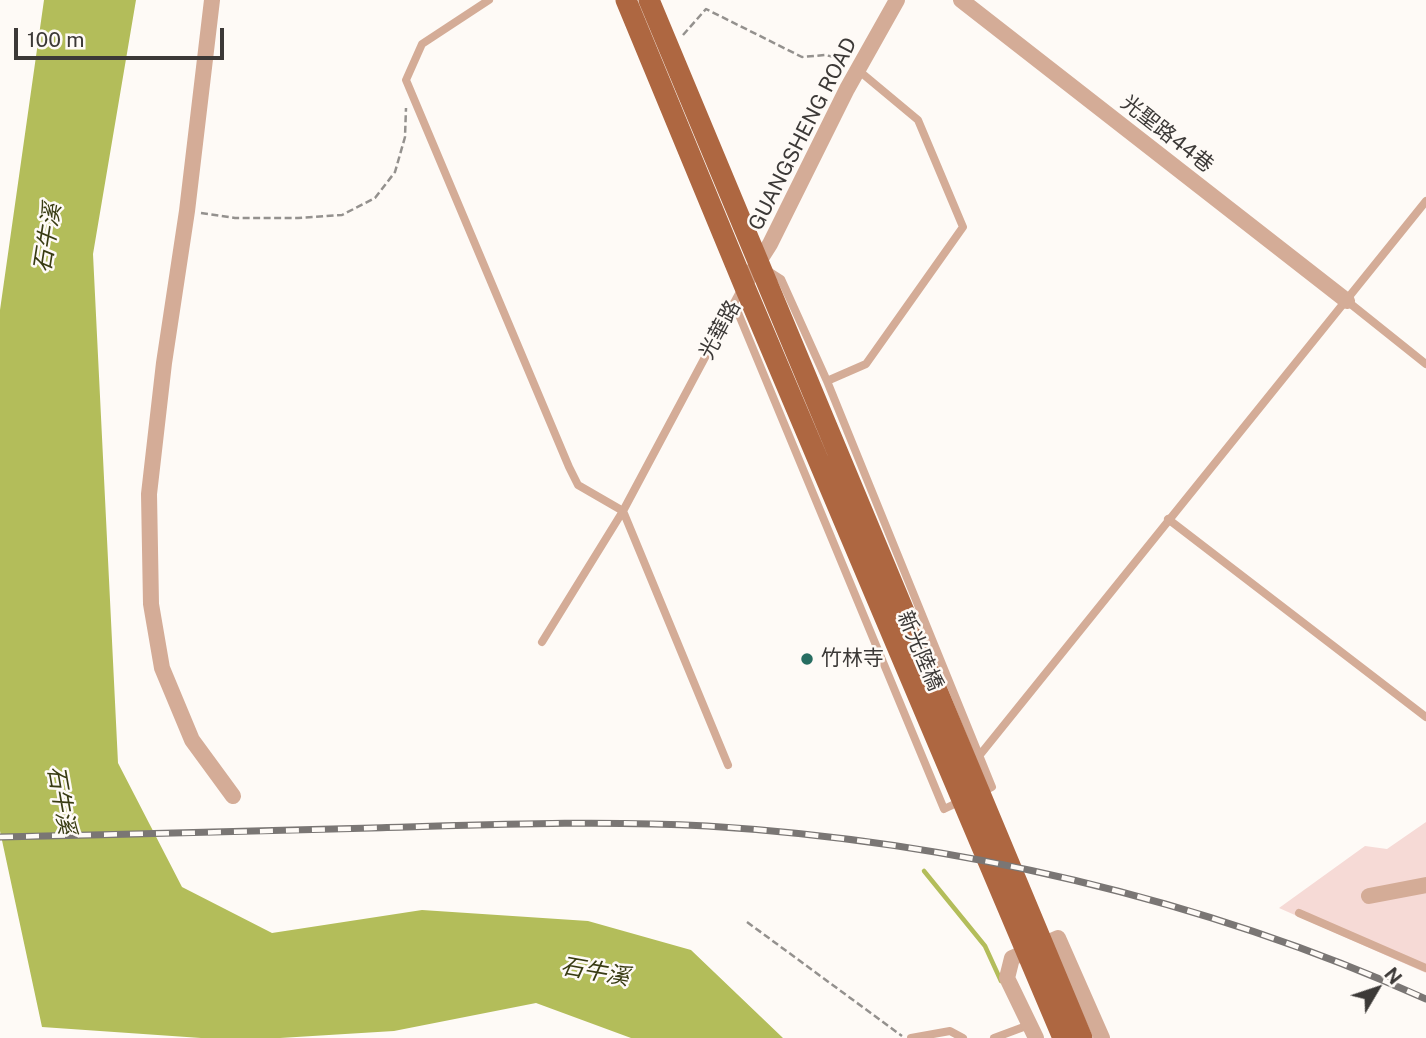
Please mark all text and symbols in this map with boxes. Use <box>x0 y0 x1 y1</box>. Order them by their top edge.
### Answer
scale bar <box>18 14 228 58</box>
text: 100 m <box>27 27 84 52</box>
street label: GUANGSHENG ROAD <box>743 33 863 235</box>
street label: 光聖路44巷 <box>1116 90 1218 178</box>
water label: 石牛溪 <box>29 202 67 274</box>
street label: 光華路 <box>694 296 746 364</box>
street label: 新光陸橋 <box>892 607 948 695</box>
place label: 竹林寺 <box>821 646 884 672</box>
marker: 竹林寺 <box>799 651 815 667</box>
water label: 石牛溪 <box>41 764 81 836</box>
water label: 石牛溪 <box>559 952 631 992</box>
north arrow <box>1342 954 1412 1024</box>
text: N <box>1380 963 1407 988</box>

